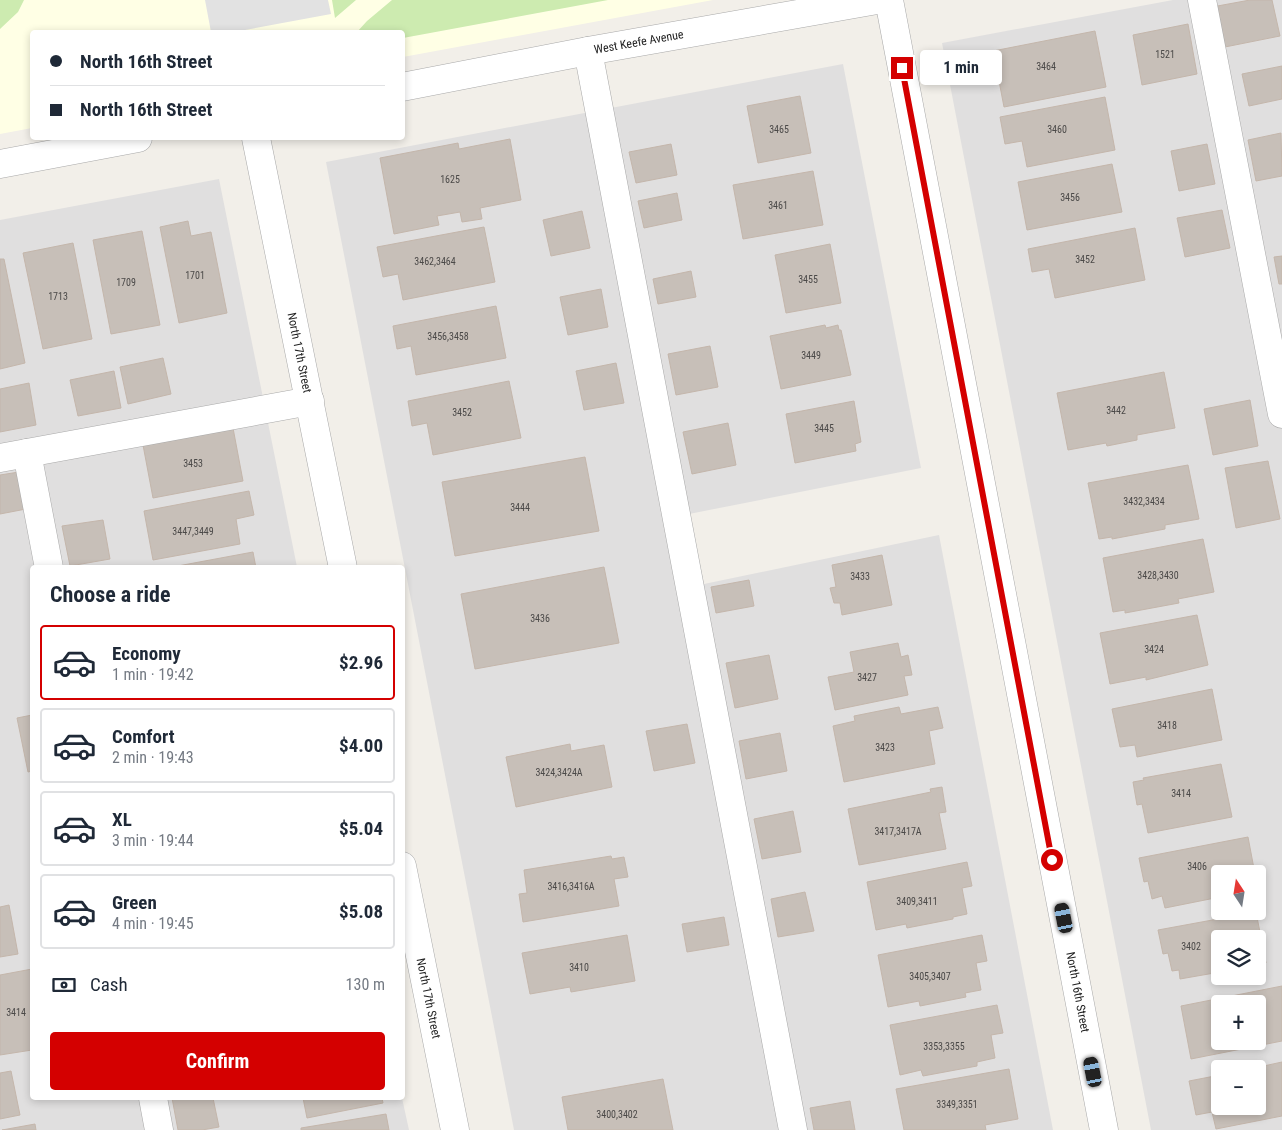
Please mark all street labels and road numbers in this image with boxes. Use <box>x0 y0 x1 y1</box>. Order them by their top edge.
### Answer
street label: West Keefe Avenue <box>593 27 685 57</box>
street label: North 17th Street <box>284 311 314 395</box>
street label: North 16th Street <box>1063 951 1092 1034</box>
street label: North 17th Street <box>414 957 444 1040</box>

